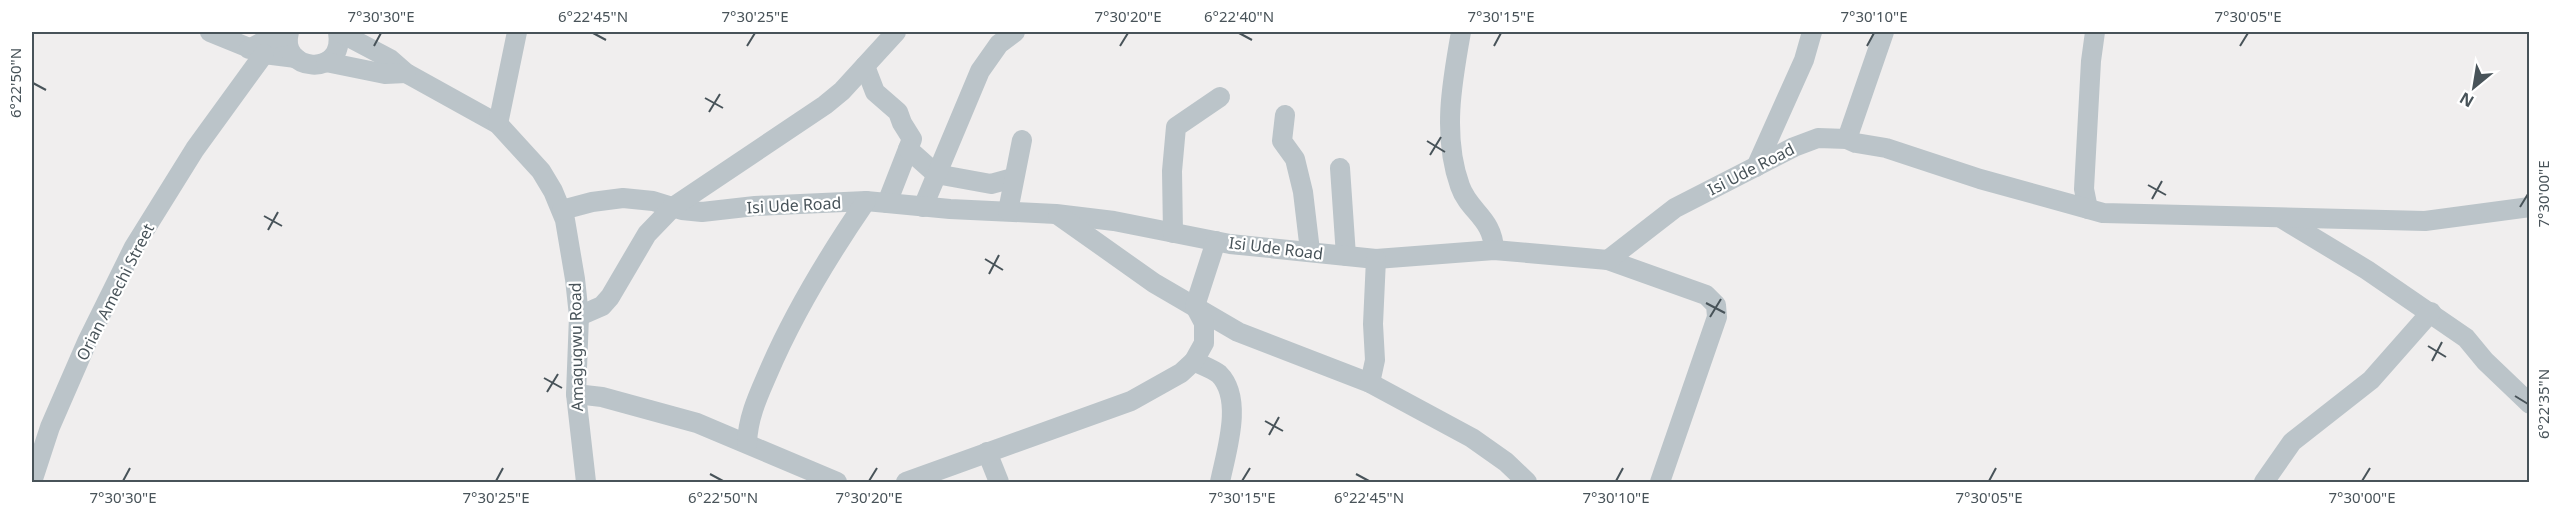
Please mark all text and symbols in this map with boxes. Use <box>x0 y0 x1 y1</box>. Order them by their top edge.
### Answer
text: 7°30'30"E <box>347 6 415 26</box>
text: 6°22'45"N <box>558 6 628 26</box>
text: 7°30'25"E <box>721 6 789 26</box>
text: 7°30'20"E <box>1094 6 1162 26</box>
text: 6°22'40"N <box>1204 6 1274 26</box>
text: 7°30'15"E <box>1467 6 1535 26</box>
text: 7°30'10"E <box>1840 6 1908 26</box>
text: 7°30'05"E <box>2214 6 2282 26</box>
text: 6°22'50"N <box>5 48 25 118</box>
north arrow <box>2444 57 2504 117</box>
text: N <box>2455 87 2478 113</box>
street label: Isi Ude Road <box>1704 138 1798 200</box>
text: 7°30'00"E <box>2533 160 2553 228</box>
street label: Isi Ude Road <box>746 192 842 218</box>
street label: Orian Amechi Street <box>71 220 159 364</box>
street label: Isi Ude Road <box>1228 231 1324 265</box>
street label: Amagugwu Road <box>564 282 588 412</box>
text: 6°22'35"N <box>2533 369 2553 439</box>
text: 7°30'30"E <box>89 487 157 507</box>
text: 7°30'25"E <box>462 487 530 507</box>
text: 6°22'50"N <box>688 487 758 507</box>
text: 7°30'20"E <box>835 487 903 507</box>
text: 7°30'15"E <box>1208 487 1276 507</box>
text: 6°22'45"N <box>1334 487 1404 507</box>
text: 7°30'10"E <box>1582 487 1650 507</box>
text: 7°30'05"E <box>1955 487 2023 507</box>
text: 7°30'00"E <box>2328 487 2396 507</box>

